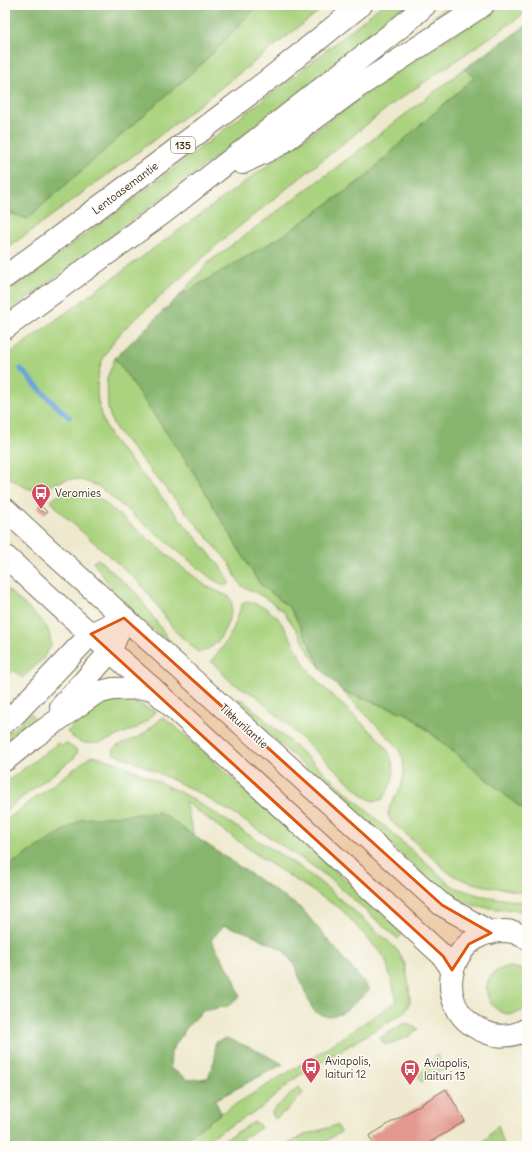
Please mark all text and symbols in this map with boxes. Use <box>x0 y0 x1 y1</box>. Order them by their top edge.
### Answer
road number: 135 <box>171 137 195 153</box>
street label: Lentoasemantie <box>89 159 161 217</box>
bus stop icon: Veromies <box>30 482 52 510</box>
place label: Veromies <box>55 486 101 500</box>
street label: Tikkurilantie <box>217 701 271 751</box>
place label: Aviapolis, laituri 12 <box>325 1054 371 1081</box>
bus stop icon: Aviapolis, laituri 12 <box>300 1056 322 1084</box>
place label: Aviapolis, laituri 13 <box>424 1056 470 1083</box>
bus stop icon: Aviapolis, laituri 13 <box>399 1058 421 1086</box>

